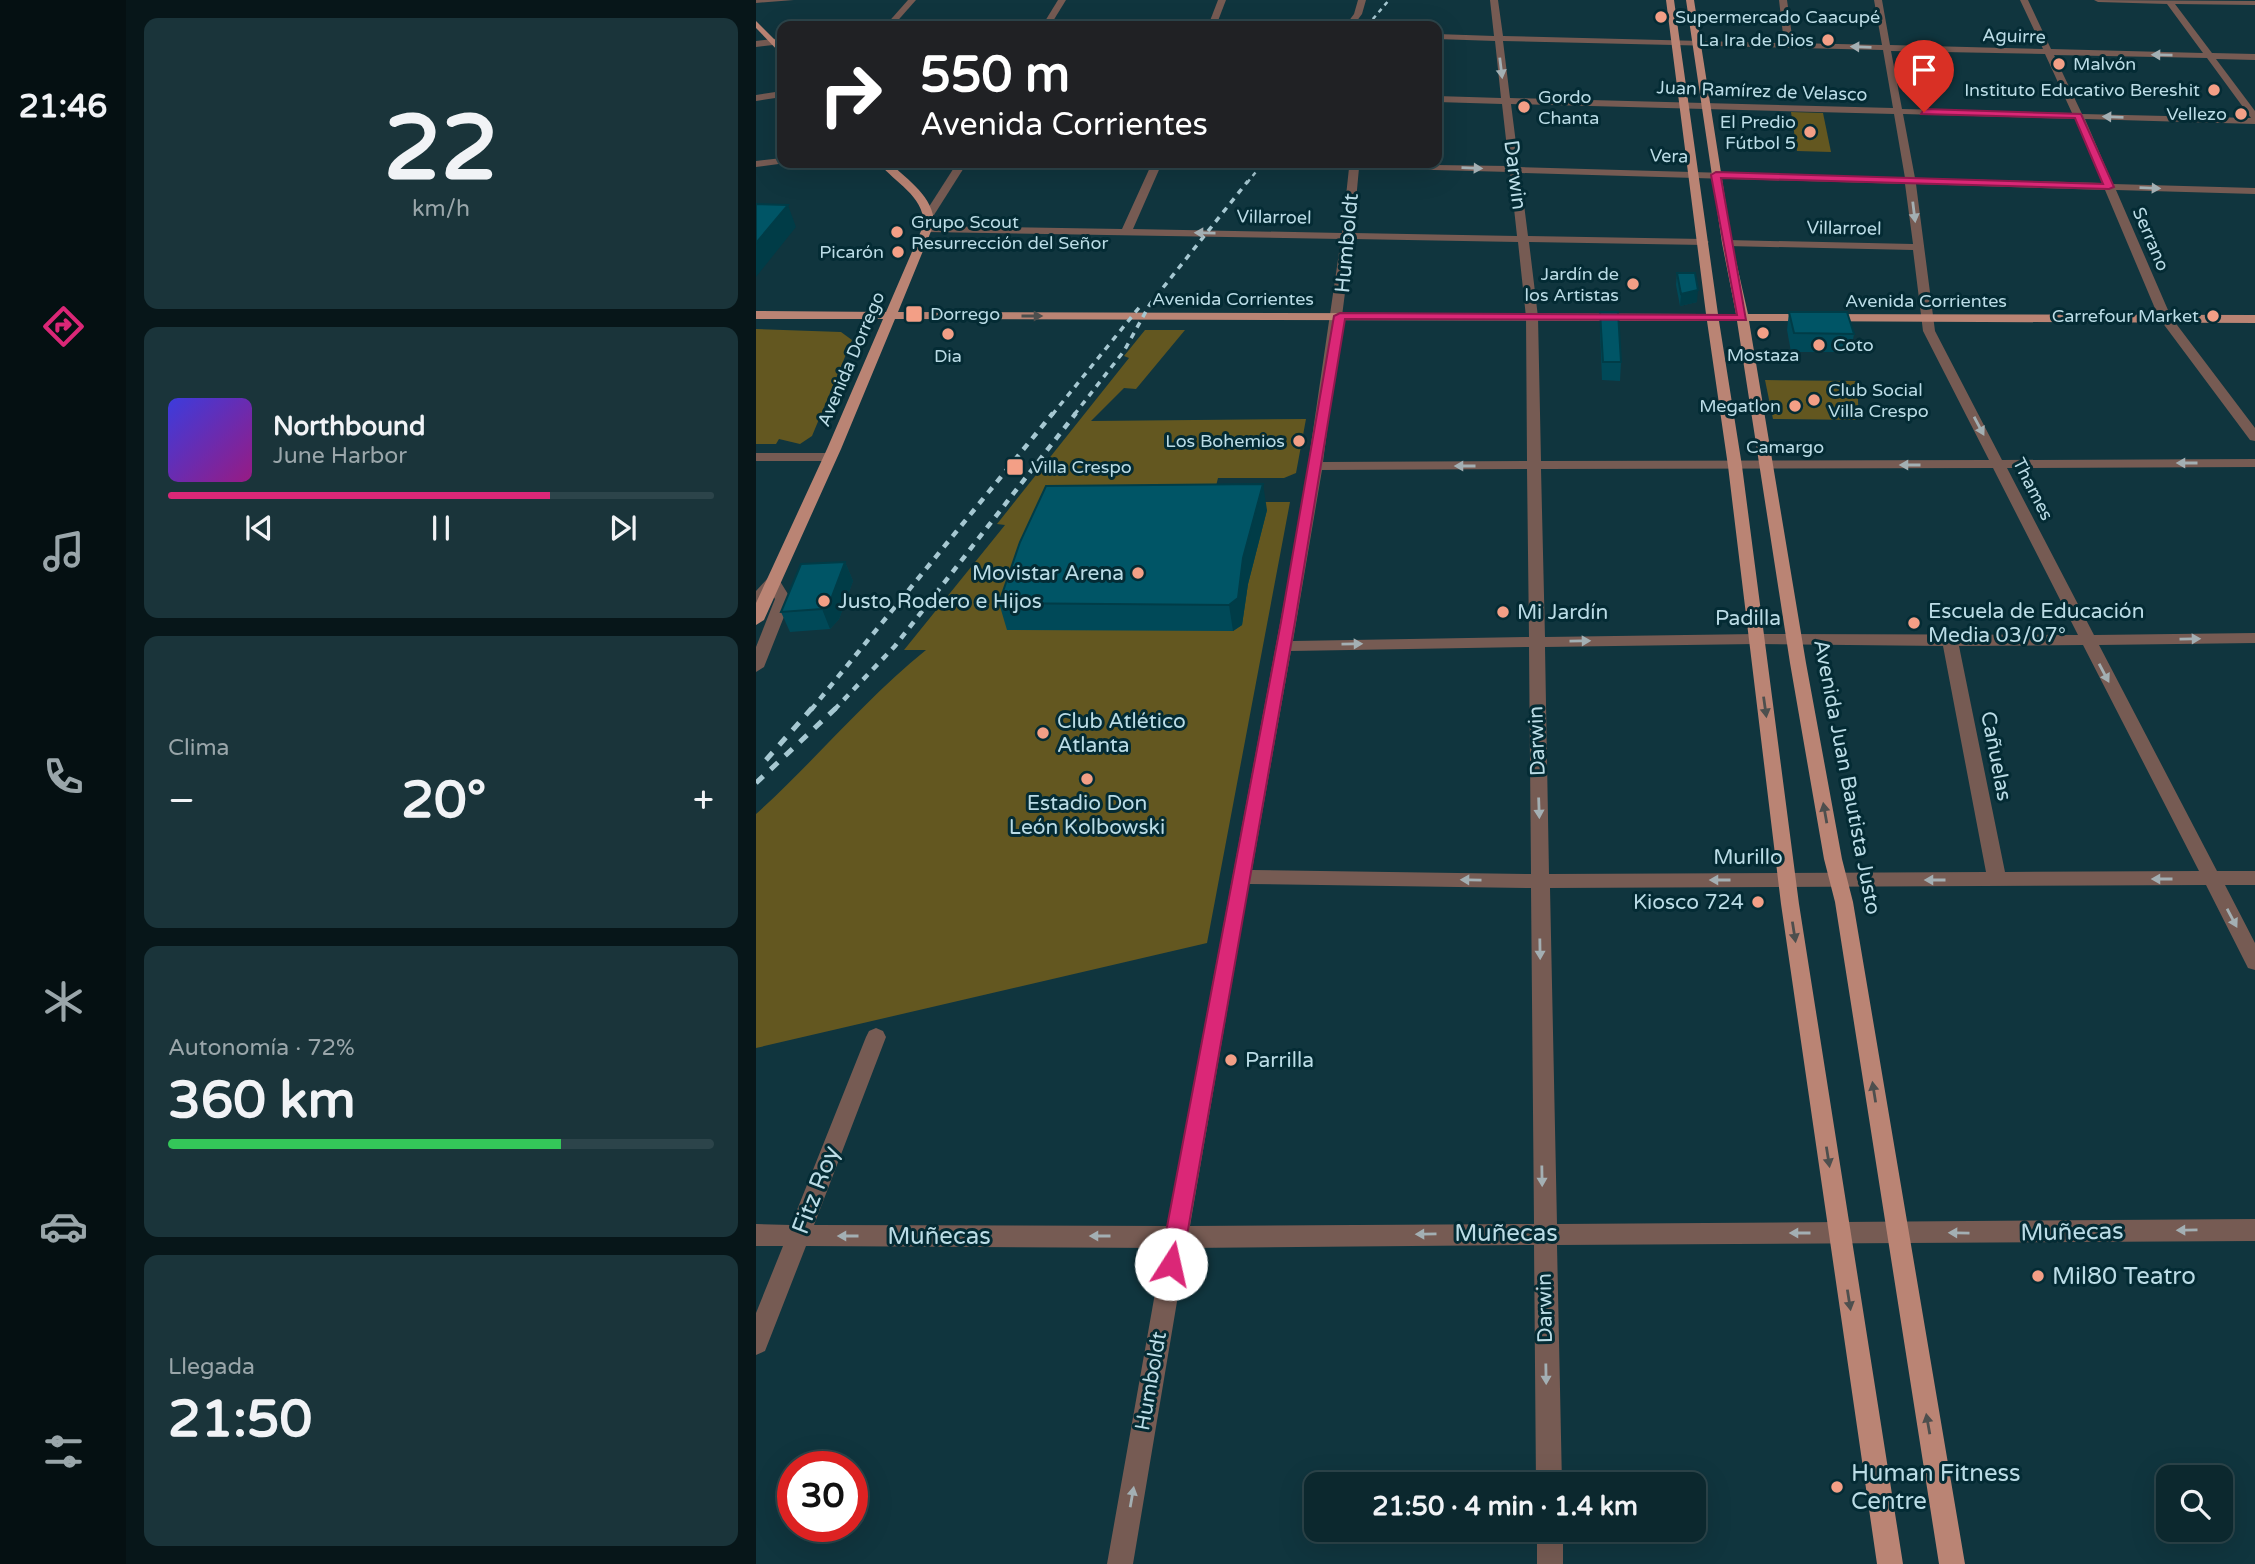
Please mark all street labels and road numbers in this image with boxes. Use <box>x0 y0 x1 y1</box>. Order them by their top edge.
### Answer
street label: Aguirre <box>1982 24 2046 48</box>
street label: Juan Ramírez de Velasco <box>1656 76 1868 106</box>
street label: Darwin <box>1498 139 1532 211</box>
street label: Vera <box>1649 144 1689 168</box>
street label: Humboldt <box>1330 192 1364 294</box>
street label: Serrano <box>2128 204 2174 274</box>
street label: Villarroel <box>1236 205 1312 229</box>
street label: Villarroel <box>1806 216 1882 240</box>
street label: Avenida Dorrego <box>813 288 889 430</box>
street label: Avenida Corrientes <box>1152 288 1314 310</box>
street label: Avenida Corrientes <box>1845 290 2007 312</box>
street label: Camargo <box>1746 436 1824 458</box>
street label: Thames <box>2008 454 2058 524</box>
street label: Padilla <box>1715 606 1781 631</box>
street label: Avenida Juan Bautista Justo <box>1808 637 1886 917</box>
street label: Darwin <box>1523 706 1551 776</box>
street label: Cañuelas <box>1975 709 2017 803</box>
street label: Murillo <box>1713 845 1783 870</box>
street label: Fitz Roy <box>786 1142 846 1238</box>
street label: Muñecas <box>2020 1217 2124 1247</box>
street label: Muñecas <box>1454 1219 1558 1248</box>
street label: Muñecas <box>887 1222 991 1251</box>
street label: Darwin <box>1532 1273 1558 1343</box>
street label: Humboldt <box>1130 1330 1172 1432</box>

